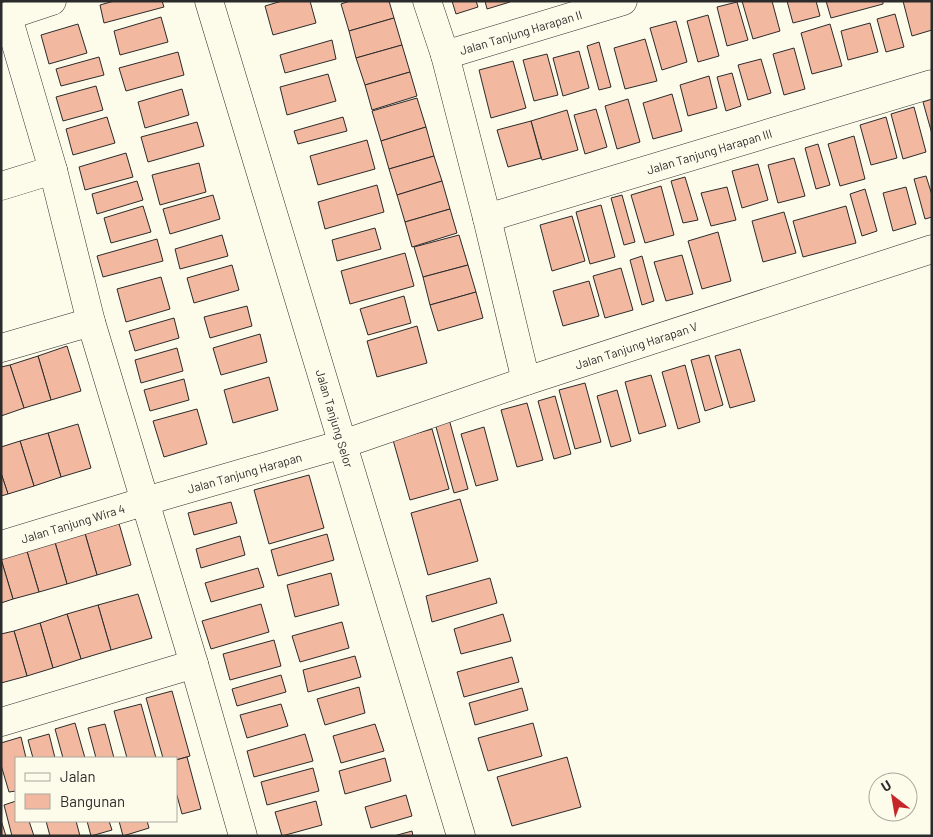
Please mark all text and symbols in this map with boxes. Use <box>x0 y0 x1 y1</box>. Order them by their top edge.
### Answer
street label: Jalan Tanjung Harapan II <box>458 7 583 57</box>
street label: Jalan Tanjung Harapan III <box>645 126 774 177</box>
street label: Jalan Tanjung Harapan V <box>573 319 699 372</box>
street label: Jalan Tanjung Selor <box>314 368 357 470</box>
street label: Jalan Tanjung Harapan <box>186 449 303 496</box>
street label: Jalan Tanjung Wira 4 <box>19 501 126 546</box>
legend <box>15 757 178 822</box>
text: Jalan <box>60 767 96 785</box>
north arrow <box>868 772 918 822</box>
text: U <box>878 776 894 795</box>
text: Bangunan <box>60 792 125 810</box>

